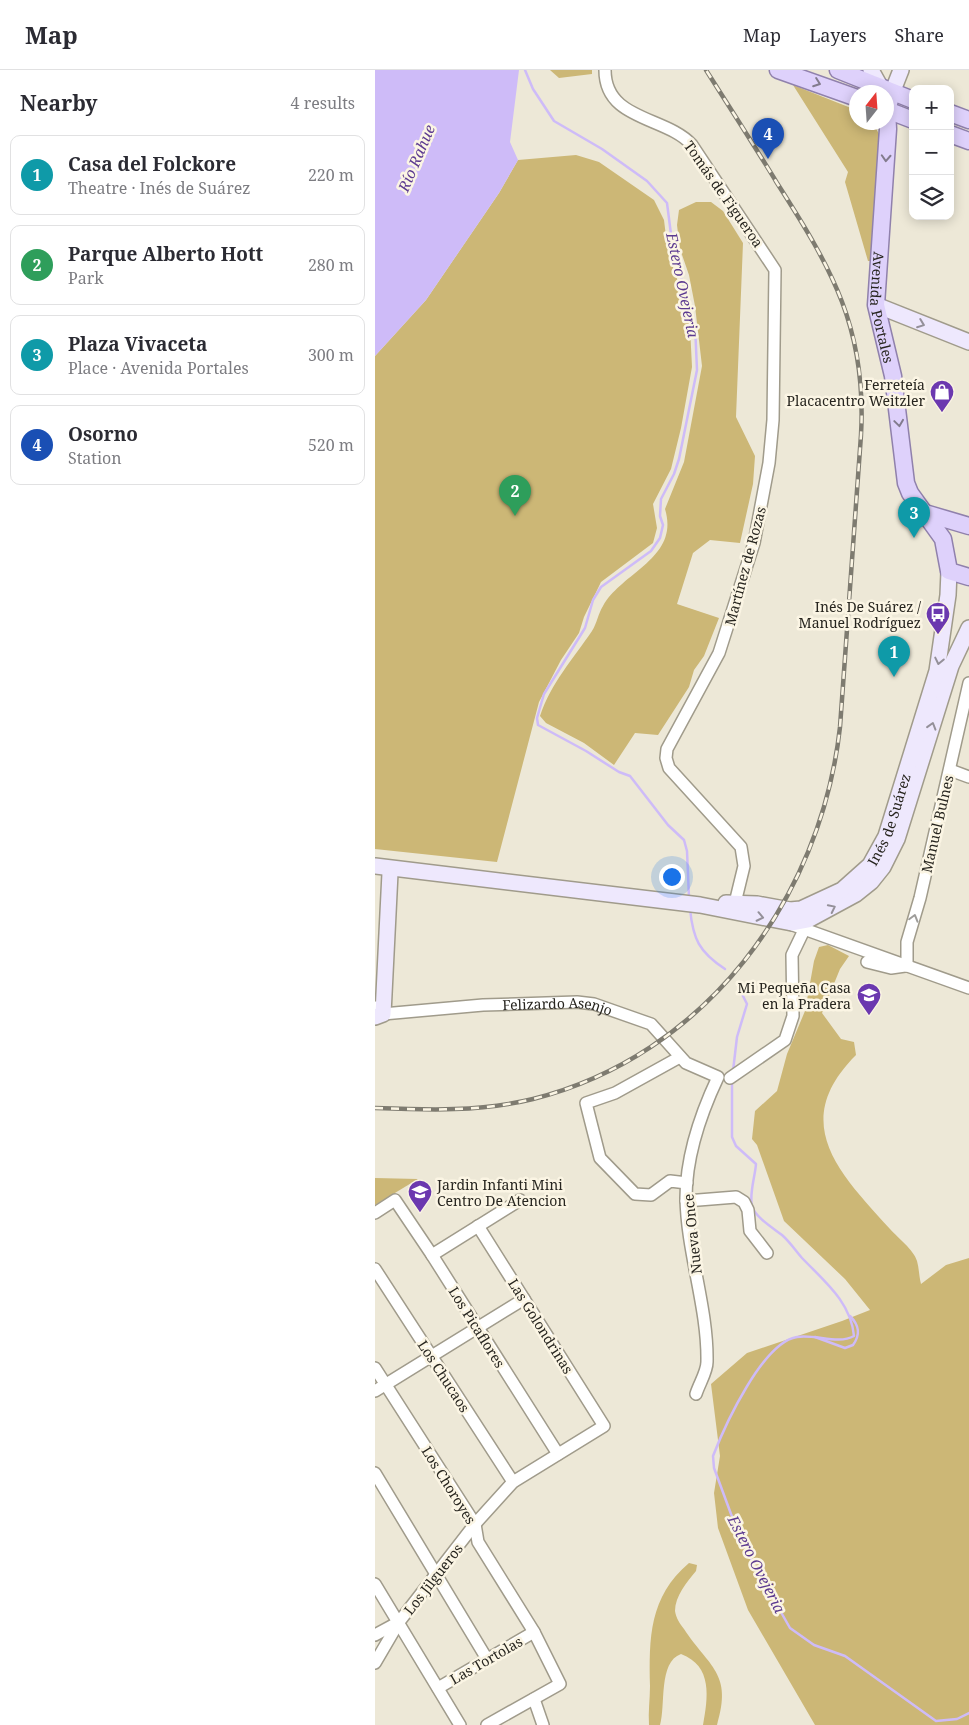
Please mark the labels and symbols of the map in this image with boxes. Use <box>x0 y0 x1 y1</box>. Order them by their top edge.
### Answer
one-way arrow <box>813 77 821 87</box>
north arrow <box>849 85 894 130</box>
pin: 4 <box>752 118 784 159</box>
water label: Río Rahue <box>393 121 439 196</box>
street label: Tomás de Figueroa <box>680 137 768 251</box>
one-way arrow <box>880 155 891 163</box>
water label: Estero Ovejeria <box>662 230 704 340</box>
street label: Avenida Portales <box>866 251 899 365</box>
one-way arrow <box>916 317 925 328</box>
place label: Ferreteía Placacentro Weitzler <box>787 375 925 410</box>
shop icon: Ferreteía Placacentro Weitzler <box>929 379 955 413</box>
one-way arrow <box>893 419 904 427</box>
pin: 2 <box>499 475 531 516</box>
pin: 3 <box>898 497 930 538</box>
street label: Martínez de Rozas <box>720 504 770 628</box>
place label: Inés De Suárez / Manuel Rodríguez <box>799 597 922 632</box>
bus stop icon: Inés De Suárez / Manuel Rodríguez <box>925 601 951 635</box>
pin: 1 <box>878 636 910 677</box>
one-way arrow <box>934 656 945 665</box>
one-way arrow <box>927 722 937 730</box>
street label: Inés de Suárez <box>862 771 914 869</box>
street label: Manuel Bulnes <box>917 773 957 875</box>
your location <box>659 864 685 890</box>
one-way arrow <box>827 904 836 914</box>
one-way arrow <box>756 911 765 922</box>
one-way arrow <box>908 914 918 922</box>
place label: Mi Pequeña Casa en la Pradera <box>738 978 851 1013</box>
school or university icon: Mi Pequeña Casa en la Pradera <box>856 982 882 1016</box>
street label: Felizardo Asenjo <box>502 992 615 1019</box>
place label: Jardin Infanti Mini Centro De Atencion <box>436 1175 566 1210</box>
school or university icon: Jardin Infanti Mini Centro De Atencion <box>407 1179 433 1213</box>
street label: Nueva Once <box>678 1193 706 1275</box>
street label: Las Golondrinas <box>504 1275 578 1377</box>
street label: Los Picaflores <box>445 1283 509 1371</box>
street label: Los Chucaos <box>414 1336 474 1416</box>
street label: Los Choroyes <box>418 1442 480 1528</box>
water label: Estero Ovejeria <box>723 1511 790 1617</box>
street label: Los Jilgueros <box>399 1539 467 1619</box>
street label: Las Tortolas <box>446 1632 526 1688</box>

